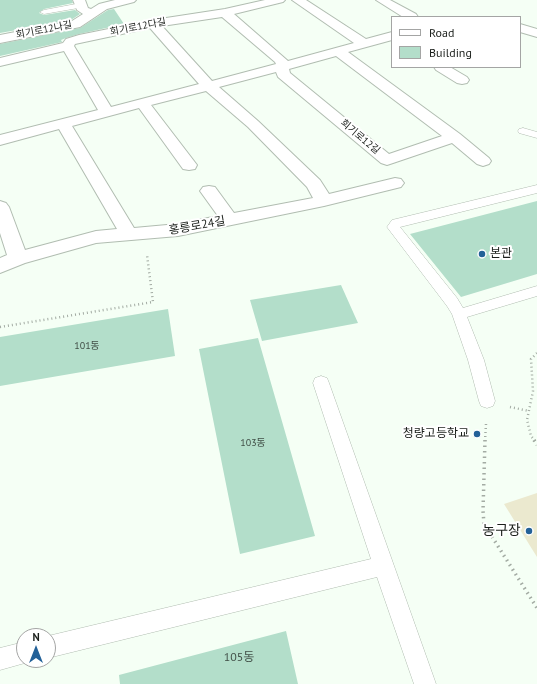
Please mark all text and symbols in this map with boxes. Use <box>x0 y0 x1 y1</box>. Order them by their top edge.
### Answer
street label: 회기로12다길 <box>109 16 167 38</box>
legend <box>391 16 521 68</box>
street label: 회기로12나길 <box>15 19 73 41</box>
text: Road <box>429 25 454 40</box>
text: Building <box>429 45 472 60</box>
street label: 회기로12길 <box>338 117 382 157</box>
street label: 홍릉로24길 <box>168 214 226 238</box>
place label: 본관 <box>490 247 512 261</box>
marker: 본관 <box>477 249 487 259</box>
house number: 101동 <box>74 340 100 352</box>
place label: 청량고등학교 <box>403 427 469 441</box>
marker: 청량고등학교 <box>472 429 482 439</box>
house number: 103동 <box>240 437 266 449</box>
place label: 농구장 <box>482 523 521 539</box>
marker: 농구장 <box>524 526 534 536</box>
north arrow <box>16 628 56 668</box>
text: N <box>32 630 40 644</box>
house number: 105동 <box>224 651 254 665</box>

